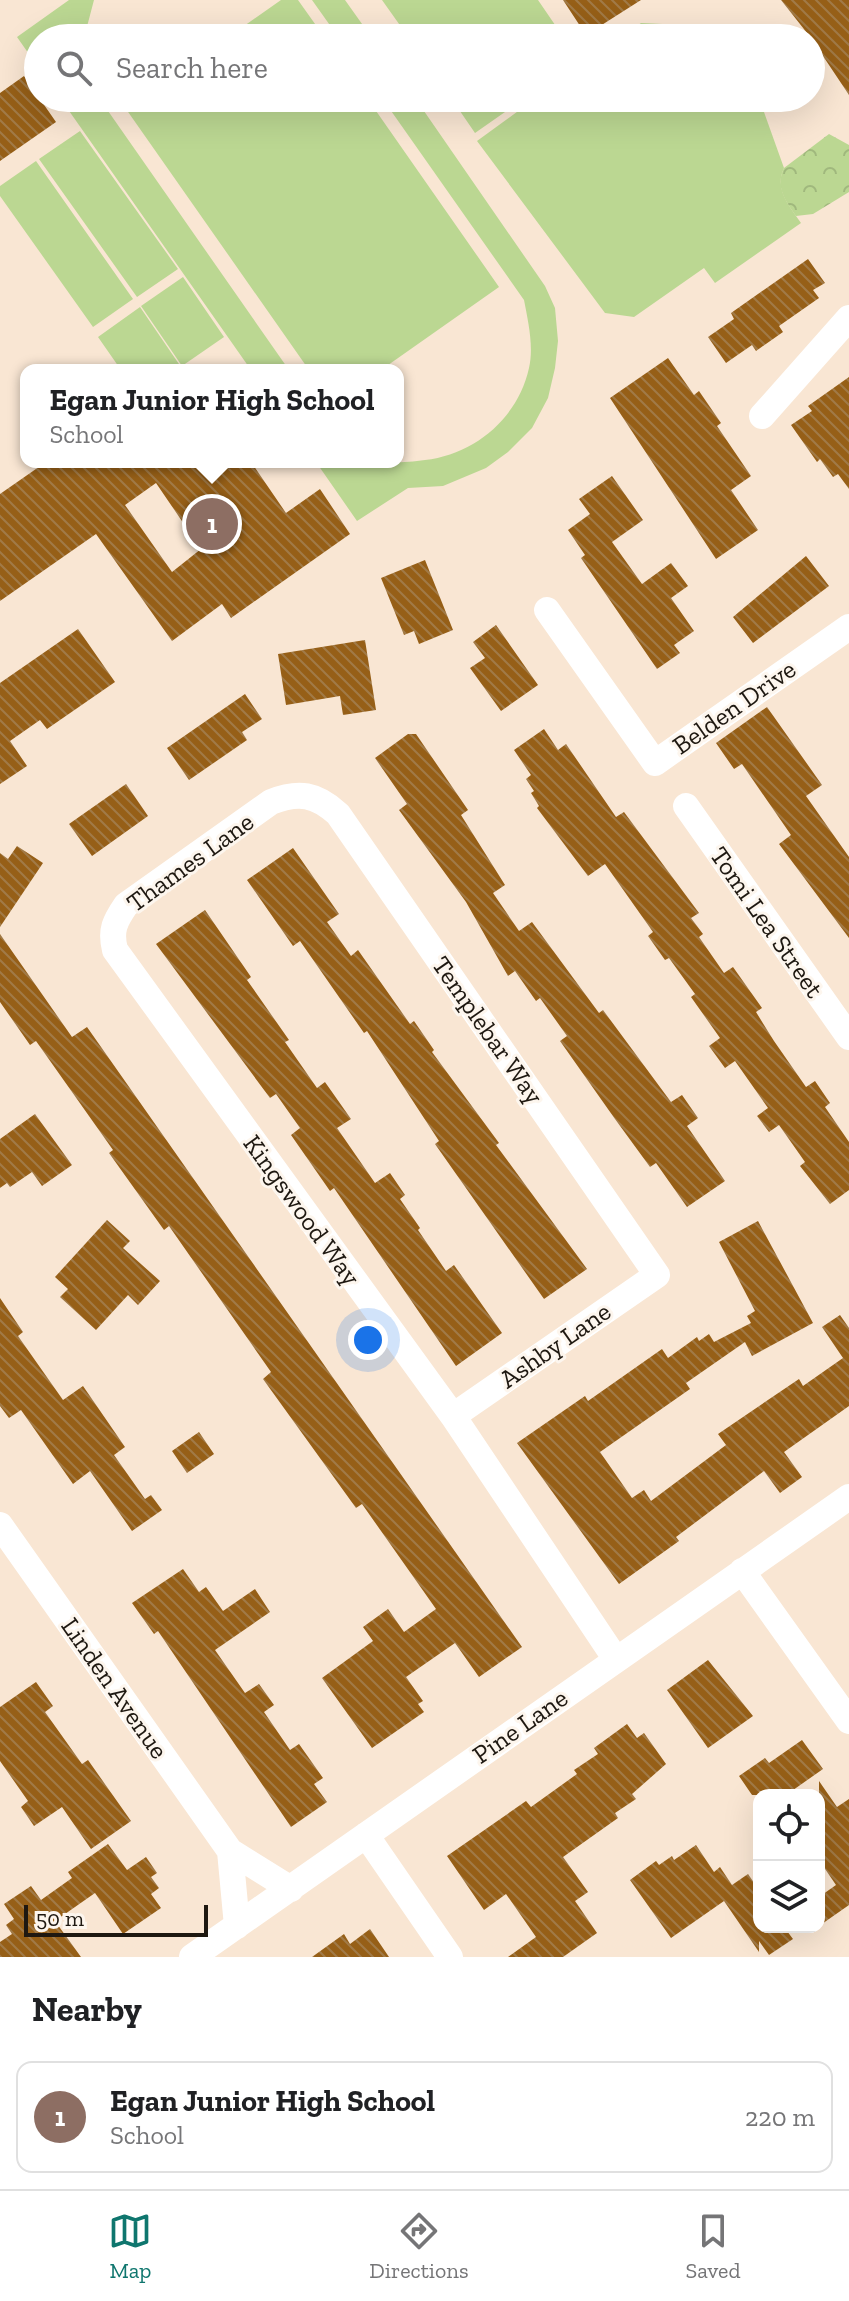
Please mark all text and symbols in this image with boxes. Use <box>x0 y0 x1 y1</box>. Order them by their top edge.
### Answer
search box <box>24 24 825 112</box>
icon: search <box>52 46 96 90</box>
text: Search here <box>116 50 268 86</box>
popup <box>20 364 404 468</box>
text: Egan Junior High School <box>49 382 375 418</box>
text: School <box>49 418 123 450</box>
pin: 1 <box>186 494 238 554</box>
street label: Belden Drive <box>666 653 802 761</box>
street label: Thames Lane <box>120 805 260 919</box>
street label: Tomi Lea Street <box>703 840 831 1004</box>
street label: Templebar Way <box>425 950 551 1111</box>
street label: Kingswood Way <box>237 1128 368 1292</box>
street label: Ashby Lane <box>493 1295 617 1395</box>
your location <box>348 1320 388 1360</box>
street label: Linden Avenue <box>55 1611 175 1765</box>
street label: Pine Lane <box>466 1682 574 1770</box>
map controls <box>753 1789 825 1933</box>
button: locate <box>753 1789 825 1861</box>
button: layers <box>753 1861 825 1933</box>
scale bar <box>24 1901 208 1937</box>
text: 50 m <box>36 1905 84 1932</box>
text: Nearby <box>32 1989 142 2030</box>
text: Egan Junior High School <box>110 2083 435 2119</box>
text: 1 <box>55 2101 65 2133</box>
text: 220 m <box>745 2101 815 2133</box>
text: School <box>110 2119 184 2151</box>
tab: Map <box>108 2209 152 2284</box>
tab: Directions <box>369 2209 469 2284</box>
tab: Saved <box>685 2209 741 2284</box>

